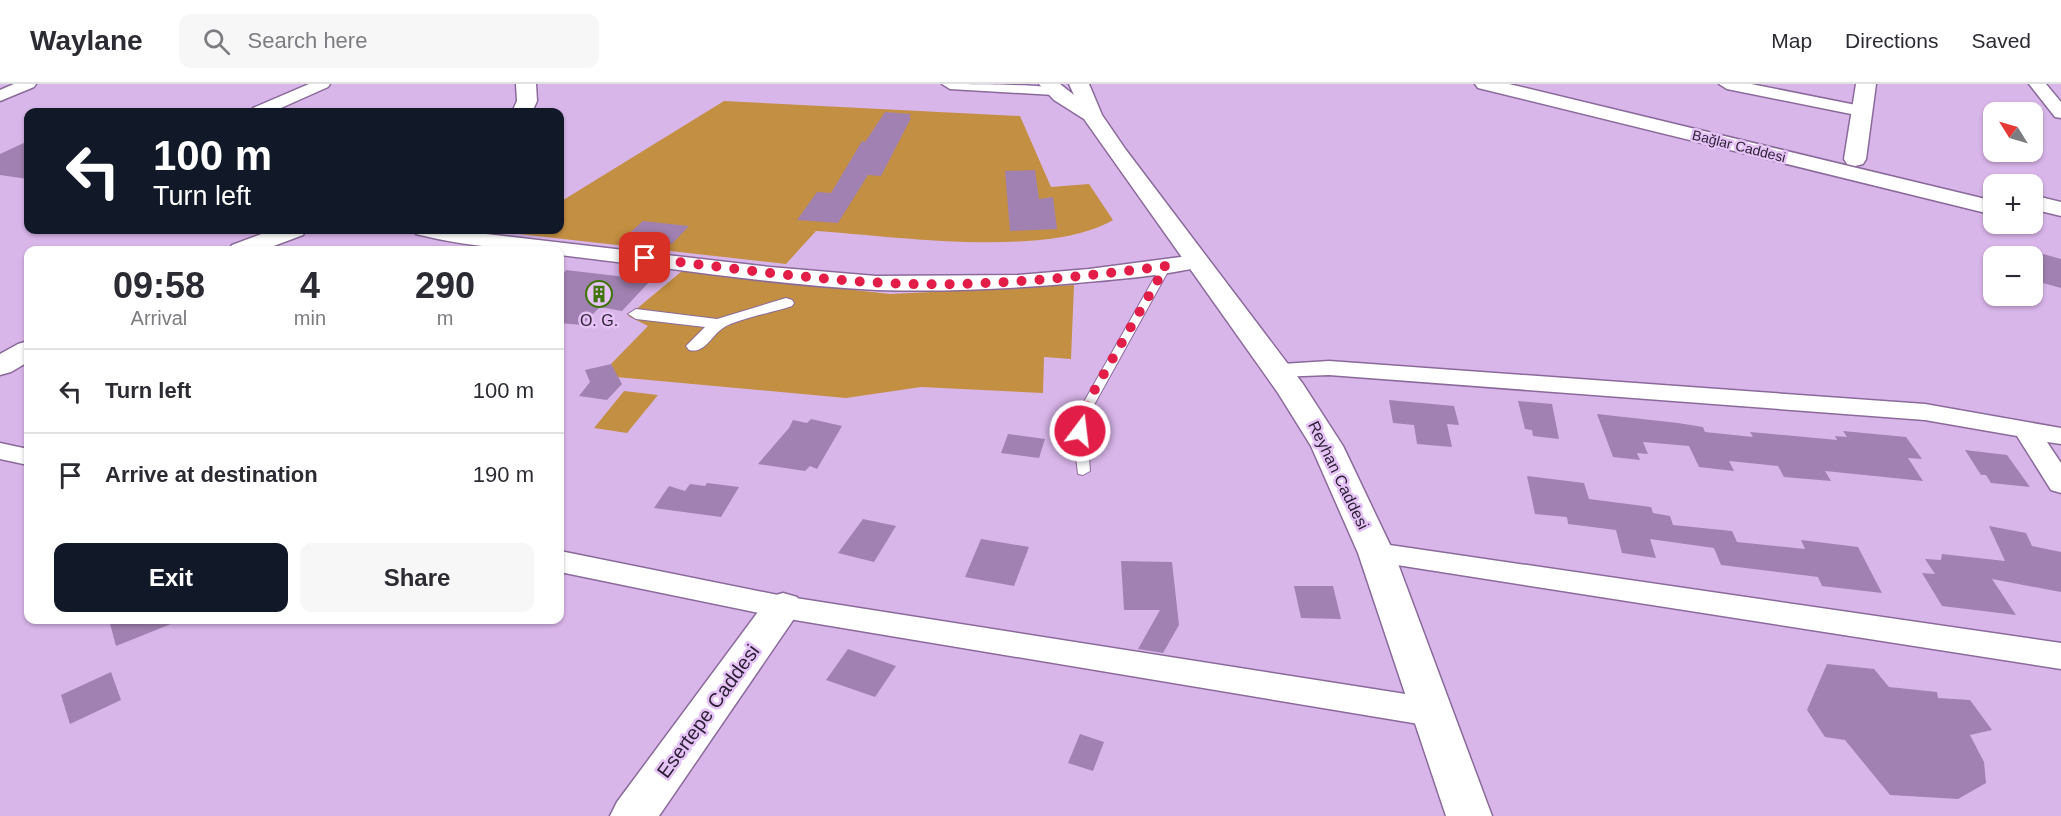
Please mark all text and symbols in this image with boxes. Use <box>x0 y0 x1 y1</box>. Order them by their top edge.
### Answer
search box <box>179 14 599 68</box>
text: Waylane <box>30 25 143 56</box>
icon: search <box>200 25 233 58</box>
text: Search here <box>248 28 367 53</box>
text: Map <box>1771 29 1812 52</box>
text: Directions <box>1845 29 1938 52</box>
text: Saved <box>1971 29 2031 52</box>
north arrow <box>1983 102 2043 162</box>
map controls <box>1983 102 2043 306</box>
street label: Bağlar Caddesi <box>1691 127 1787 165</box>
icon: left <box>54 132 132 210</box>
text: 100 m <box>153 132 272 179</box>
button: + <box>1983 174 2043 234</box>
text: Turn left <box>153 181 251 211</box>
pin <box>619 232 670 283</box>
icon: arrive <box>628 241 661 274</box>
button: − <box>1983 246 2043 306</box>
text: 09:58 <box>113 265 205 306</box>
text: 4 <box>300 265 320 306</box>
text: 290 <box>415 265 475 306</box>
building icon: O. G. <box>584 279 614 309</box>
text: Arrival <box>131 307 187 329</box>
text: min <box>294 307 326 329</box>
text: m <box>437 307 453 329</box>
place label: O. G. <box>580 312 618 329</box>
icon: left <box>54 375 87 408</box>
text: Turn left <box>105 378 191 403</box>
text: 100 m <box>473 378 534 403</box>
position arrow <box>1048 399 1112 463</box>
street label: Reyhan Caddesi <box>1305 418 1372 532</box>
icon: arrive <box>54 459 87 492</box>
text: Arrive at destination <box>105 462 318 487</box>
text: 190 m <box>473 462 534 487</box>
button: Exit <box>54 543 288 612</box>
button: Share <box>300 543 534 612</box>
street label: Esertepe Caddesi <box>652 640 764 782</box>

